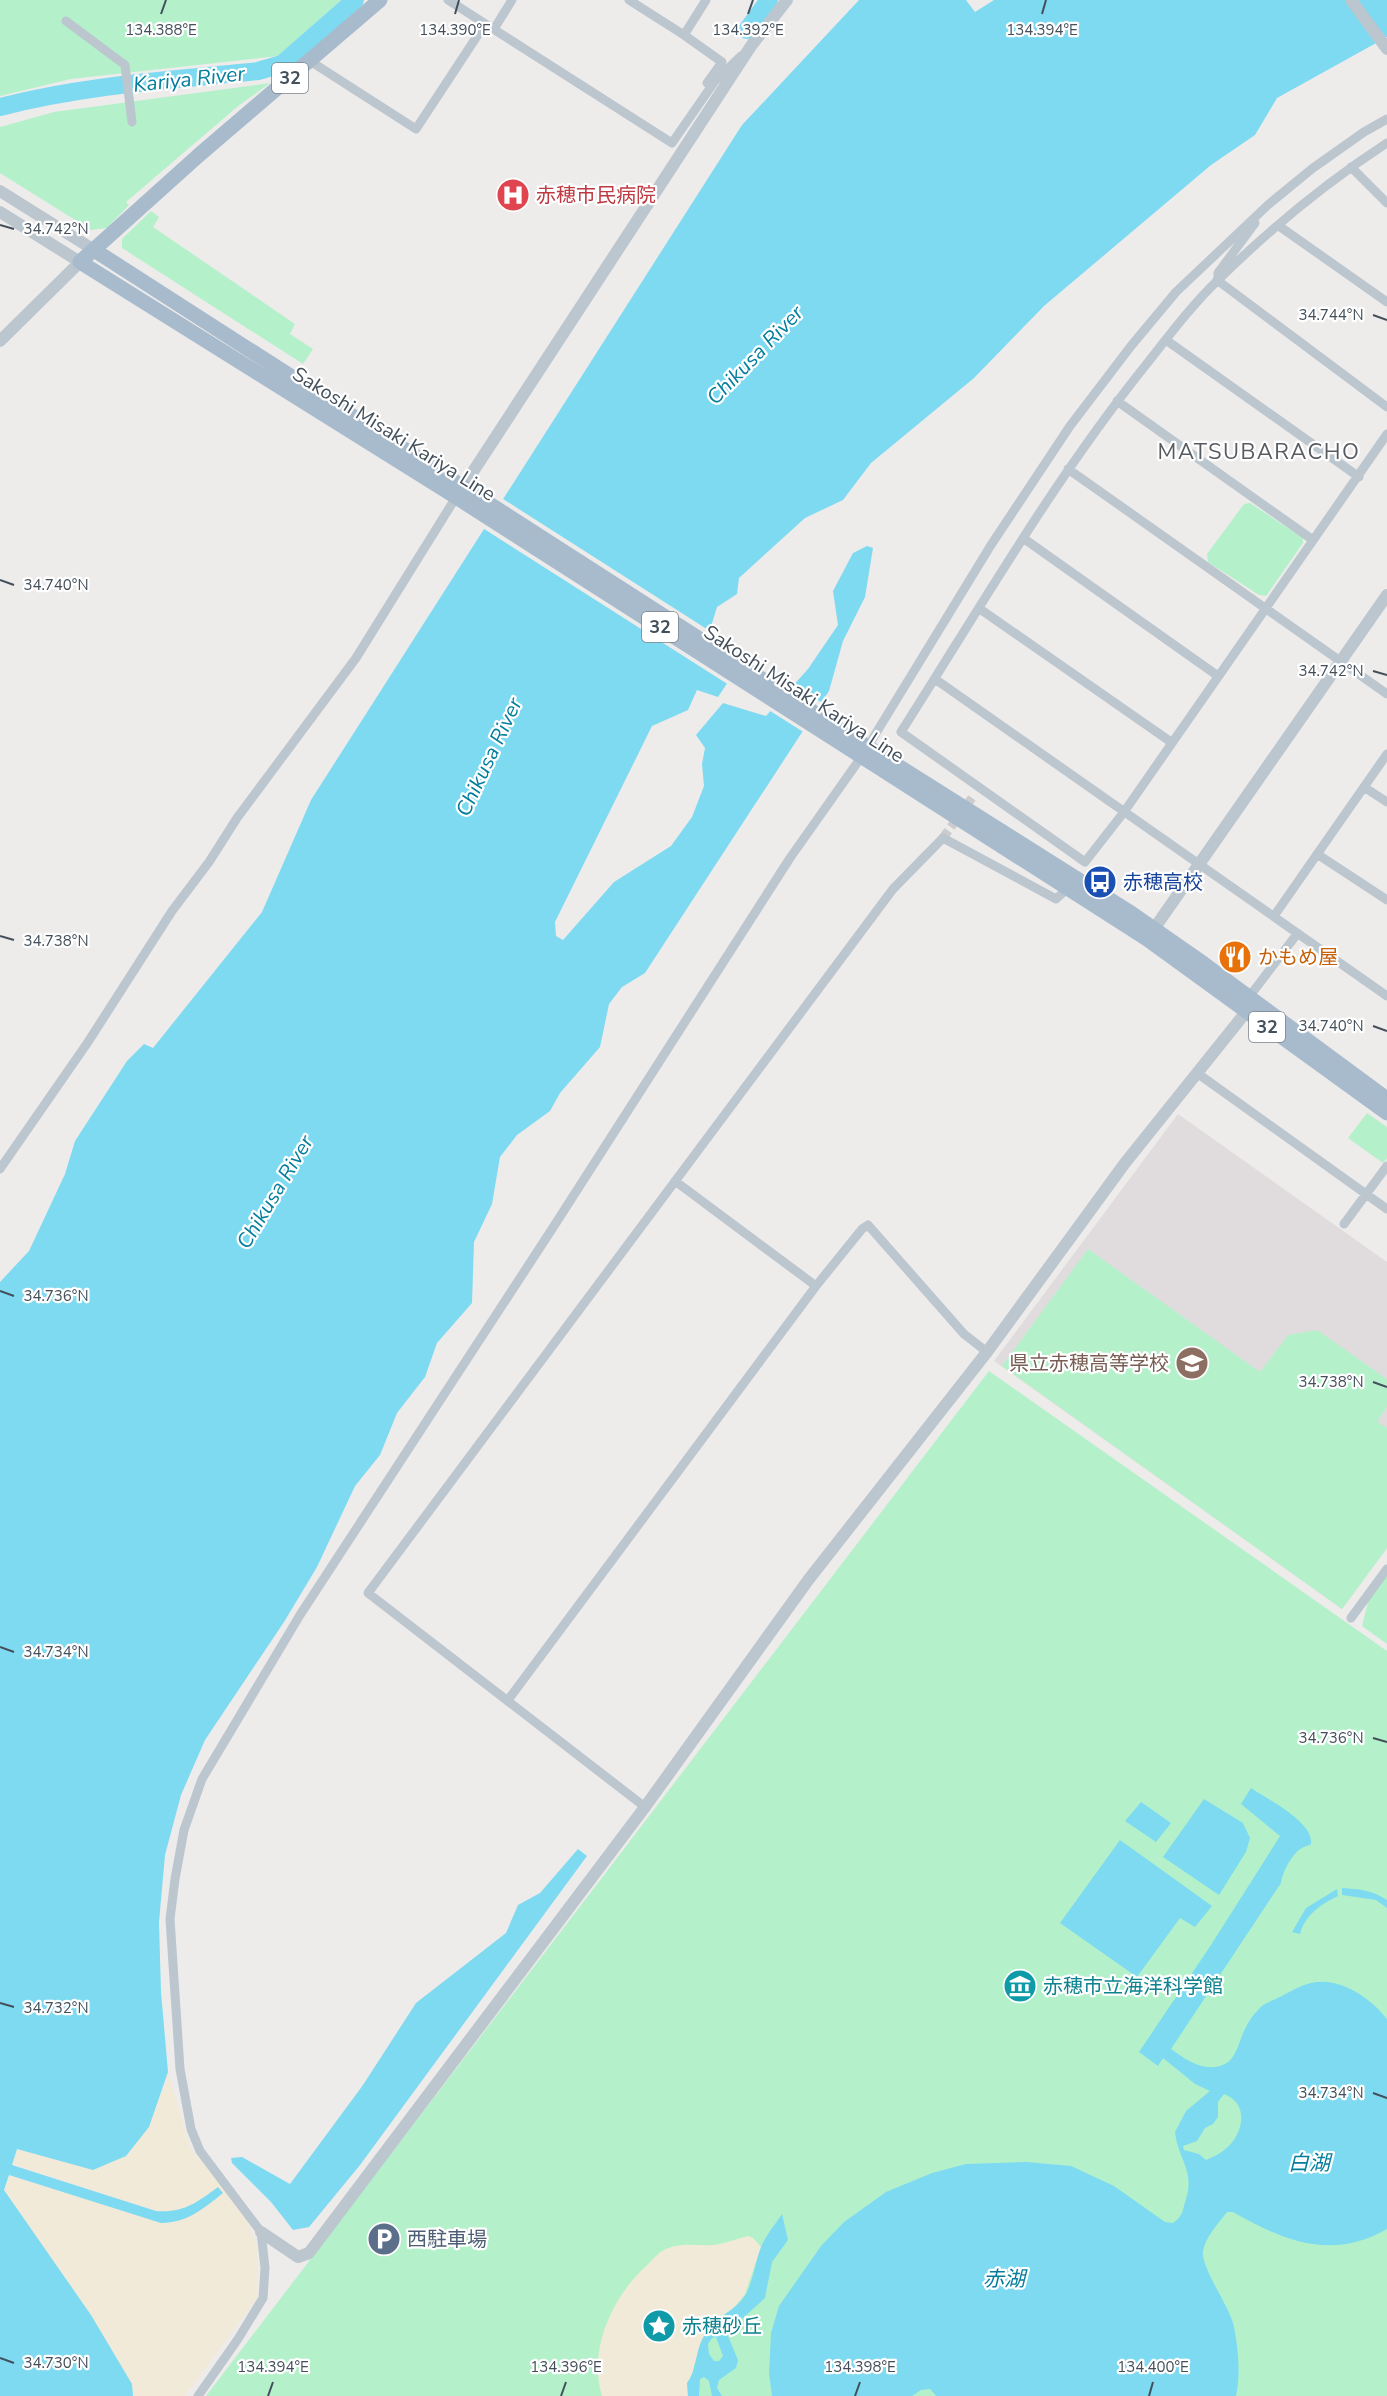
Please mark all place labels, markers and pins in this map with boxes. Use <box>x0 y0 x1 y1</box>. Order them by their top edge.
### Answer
hospital icon: 赤穂市民病院 <box>495 177 531 213</box>
place label: 赤穂市民病院 <box>536 182 656 209</box>
bus stop icon: 赤穂高校 <box>1082 864 1118 900</box>
place label: 赤穂高校 <box>1123 869 1203 896</box>
restaurant icon: かもめ屋 <box>1217 939 1253 975</box>
place label: かもめ屋 <box>1258 944 1338 971</box>
school or university icon: 県立赤穂高等学校 <box>1174 1345 1210 1381</box>
place label: 県立赤穂高等学校 <box>1009 1350 1169 1377</box>
museum icon: 赤穂市立海洋科学館 <box>1002 1968 1038 2004</box>
place label: 赤穂市立海洋科学館 <box>1043 1973 1223 2000</box>
parking icon: 西駐車場 <box>366 2221 402 2257</box>
place label: 西駐車場 <box>407 2226 487 2253</box>
place icon: 赤穂砂丘 <box>641 2308 677 2344</box>
place label: 赤穂砂丘 <box>682 2313 762 2340</box>

